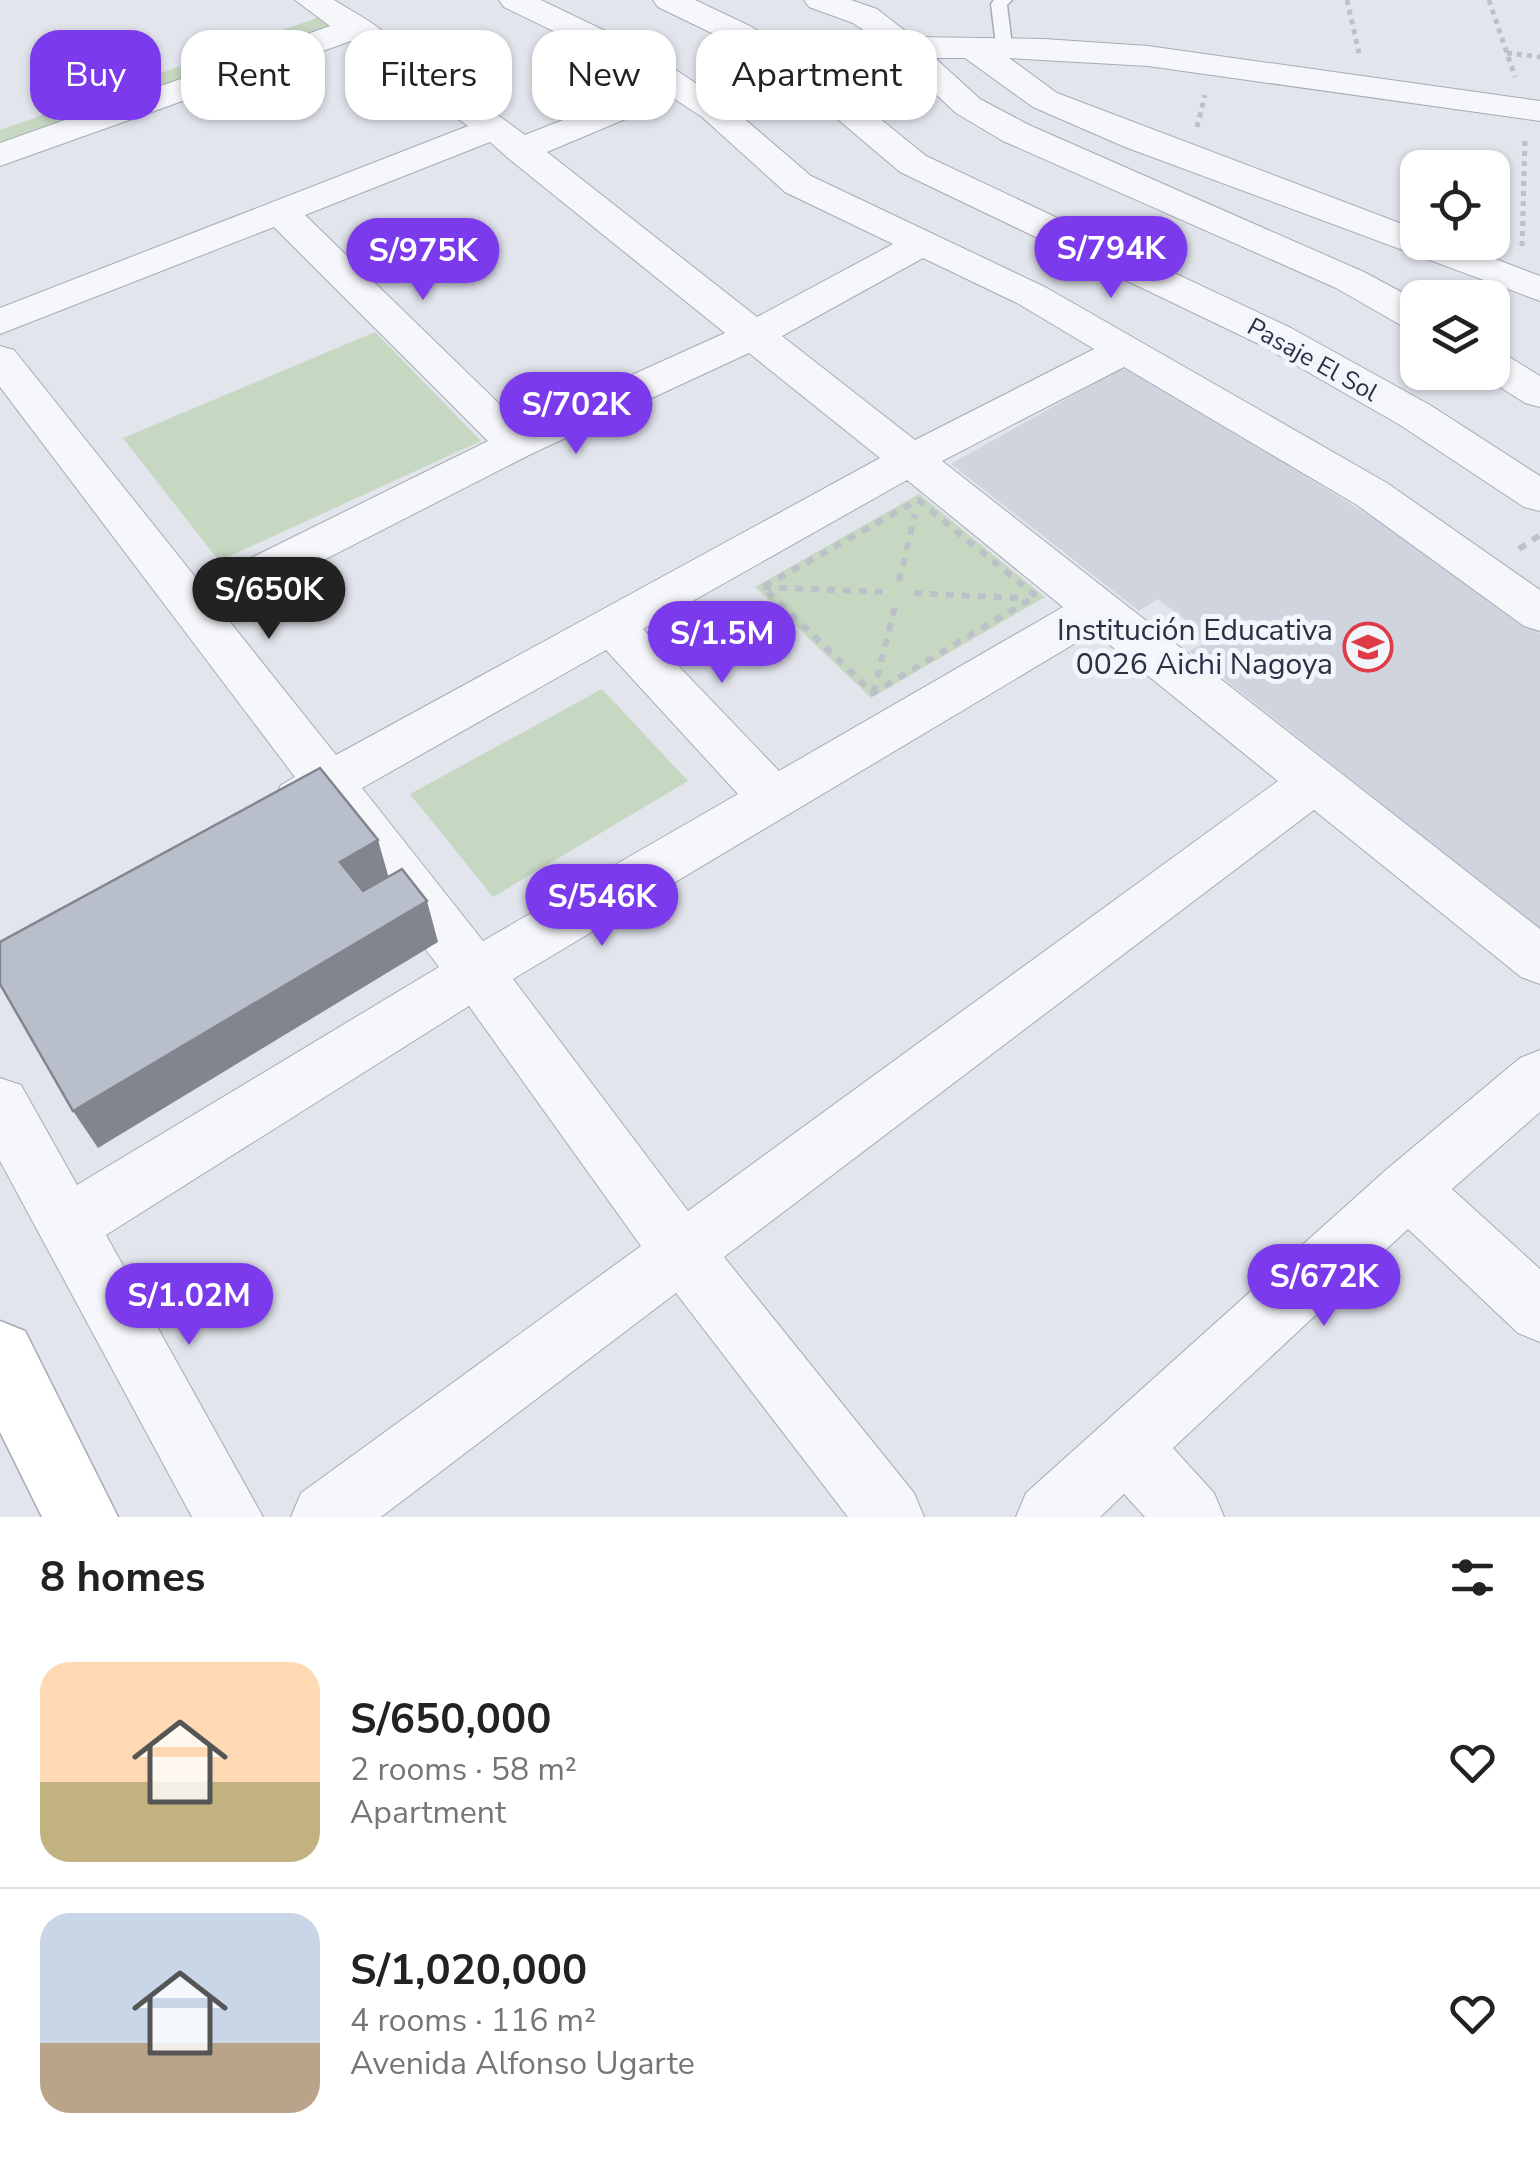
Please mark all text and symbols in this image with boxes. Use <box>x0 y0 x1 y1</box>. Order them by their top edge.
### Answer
chip: Buy <box>30 30 161 120</box>
chip: Rent <box>181 30 325 120</box>
chip: Filters <box>345 30 512 120</box>
chip: New <box>532 30 676 120</box>
chip: Apartment <box>696 30 937 120</box>
map controls <box>1400 150 1510 390</box>
button: locate <box>1400 150 1510 260</box>
pin: S/794K <box>1030 216 1192 301</box>
pin: S/975K <box>342 218 504 303</box>
text: S/794K <box>1056 227 1166 270</box>
text: S/975K <box>368 229 478 272</box>
button: layers <box>1400 280 1510 390</box>
street label: Pasaje El Sol <box>1241 310 1384 410</box>
pin: S/702K <box>495 372 657 457</box>
text: S/702K <box>521 383 631 426</box>
pin: S/650K <box>188 557 350 642</box>
text: S/650K <box>214 568 324 611</box>
pin: S/1.5M <box>641 601 803 686</box>
place label: Institución Educativa 0026 Aichi Nagoya <box>1057 610 1333 685</box>
text: S/1.5M <box>670 612 774 655</box>
school or university icon: Institución Educativa 0026 Aichi Nagoya <box>1342 621 1394 673</box>
pin: S/546K <box>521 864 683 949</box>
text: S/546K <box>547 875 657 918</box>
pin: S/672K <box>1243 1244 1405 1329</box>
text: S/672K <box>1269 1255 1379 1298</box>
pin: S/1.02M <box>97 1263 281 1348</box>
text: S/1.02M <box>127 1274 251 1317</box>
text: 8 homes <box>40 1549 205 1606</box>
icon: filters <box>1445 1550 1500 1605</box>
text: S/650,000 <box>350 1691 551 1748</box>
icon: home <box>120 1702 240 1822</box>
icon: heart <box>1445 1735 1500 1790</box>
text: 2 rooms · 58 m² <box>350 1748 577 1791</box>
text: Apartment <box>350 1791 506 1834</box>
text: S/1,020,000 <box>350 1942 587 1999</box>
icon: home <box>120 1953 240 2073</box>
icon: heart <box>1445 1986 1500 2041</box>
text: 4 rooms · 116 m² <box>350 1999 596 2042</box>
text: Avenida Alfonso Ugarte <box>350 2042 695 2085</box>

